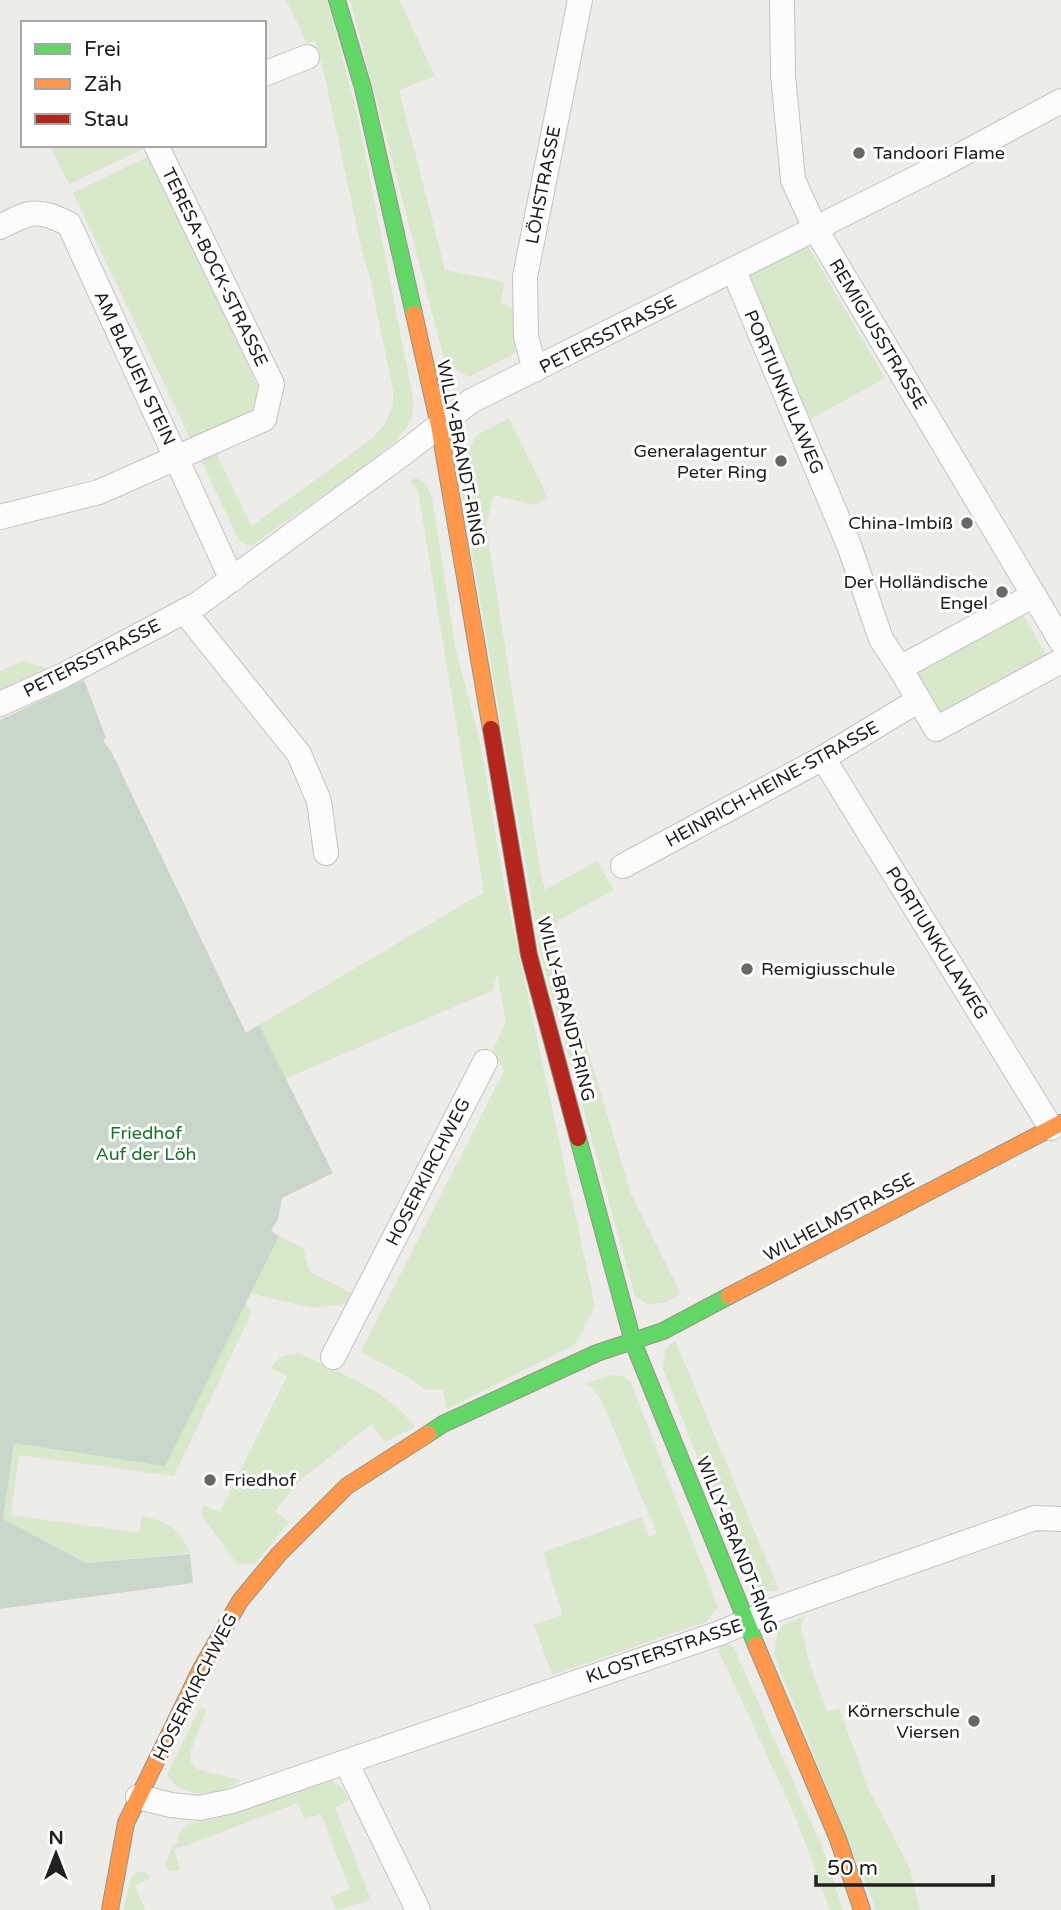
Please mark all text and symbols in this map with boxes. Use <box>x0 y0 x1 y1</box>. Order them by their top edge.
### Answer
legend <box>21 21 266 147</box>
text: Frei <box>84 37 121 62</box>
text: Zäh <box>84 72 122 97</box>
text: Stau <box>84 107 129 132</box>
street label: LÖHSTRASSE <box>521 124 565 246</box>
place label: Tandoori Flame <box>873 142 1005 164</box>
marker: Tandoori Flame <box>851 145 867 161</box>
street label: TERESA-BOCK-STRASSE <box>157 164 273 370</box>
street label: REMIGIUSSTRASSE <box>824 255 932 413</box>
street label: AM BLAUEN STEIN <box>90 287 180 449</box>
street label: PETERSSTRASSE <box>536 290 680 378</box>
street label: PORTIUNKULAWEG <box>739 307 829 477</box>
street label: WILLY-BRANDT-RING <box>432 358 490 548</box>
place label: Generalagentur Peter Ring <box>633 440 767 483</box>
marker: Generalagentur Peter Ring <box>773 453 789 469</box>
place label: China-Imbiß <box>848 512 953 534</box>
marker: China-Imbiß <box>959 515 975 531</box>
place label: Der Holländische Engel <box>844 571 988 614</box>
marker: Der Holländische Engel <box>994 584 1010 600</box>
street label: PETERSSTRASSE <box>20 614 164 702</box>
street label: HEINRICH-HEINE-STRASSE <box>662 716 882 852</box>
street label: PORTIUNKULAWEG <box>881 863 993 1023</box>
street label: WILLY-BRANDT-RING <box>532 914 600 1104</box>
place label: Remigiusschule <box>761 958 895 980</box>
marker: Remigiusschule <box>739 961 755 977</box>
street label: HOSERKIRCHWEG <box>381 1094 475 1250</box>
park label: Friedhof Auf der Löh <box>95 1122 197 1165</box>
street label: WILHELMSTRASSE <box>760 1168 918 1266</box>
street label: WILLY-BRANDT-RING <box>691 1453 783 1637</box>
place label: Friedhof <box>224 1469 296 1491</box>
marker: Friedhof <box>202 1472 218 1488</box>
street label: HOSERKIRCHWEG <box>148 1609 242 1765</box>
street label: KLOSTERSTRASSE <box>583 1614 745 1688</box>
place label: Körnerschule Viersen <box>847 1700 960 1743</box>
marker: Körnerschule Viersen <box>966 1713 982 1729</box>
north arrow <box>21 1819 91 1889</box>
text: N <box>48 1827 64 1849</box>
scale bar <box>816 1843 993 1887</box>
text: 50 m <box>827 1856 878 1881</box>

